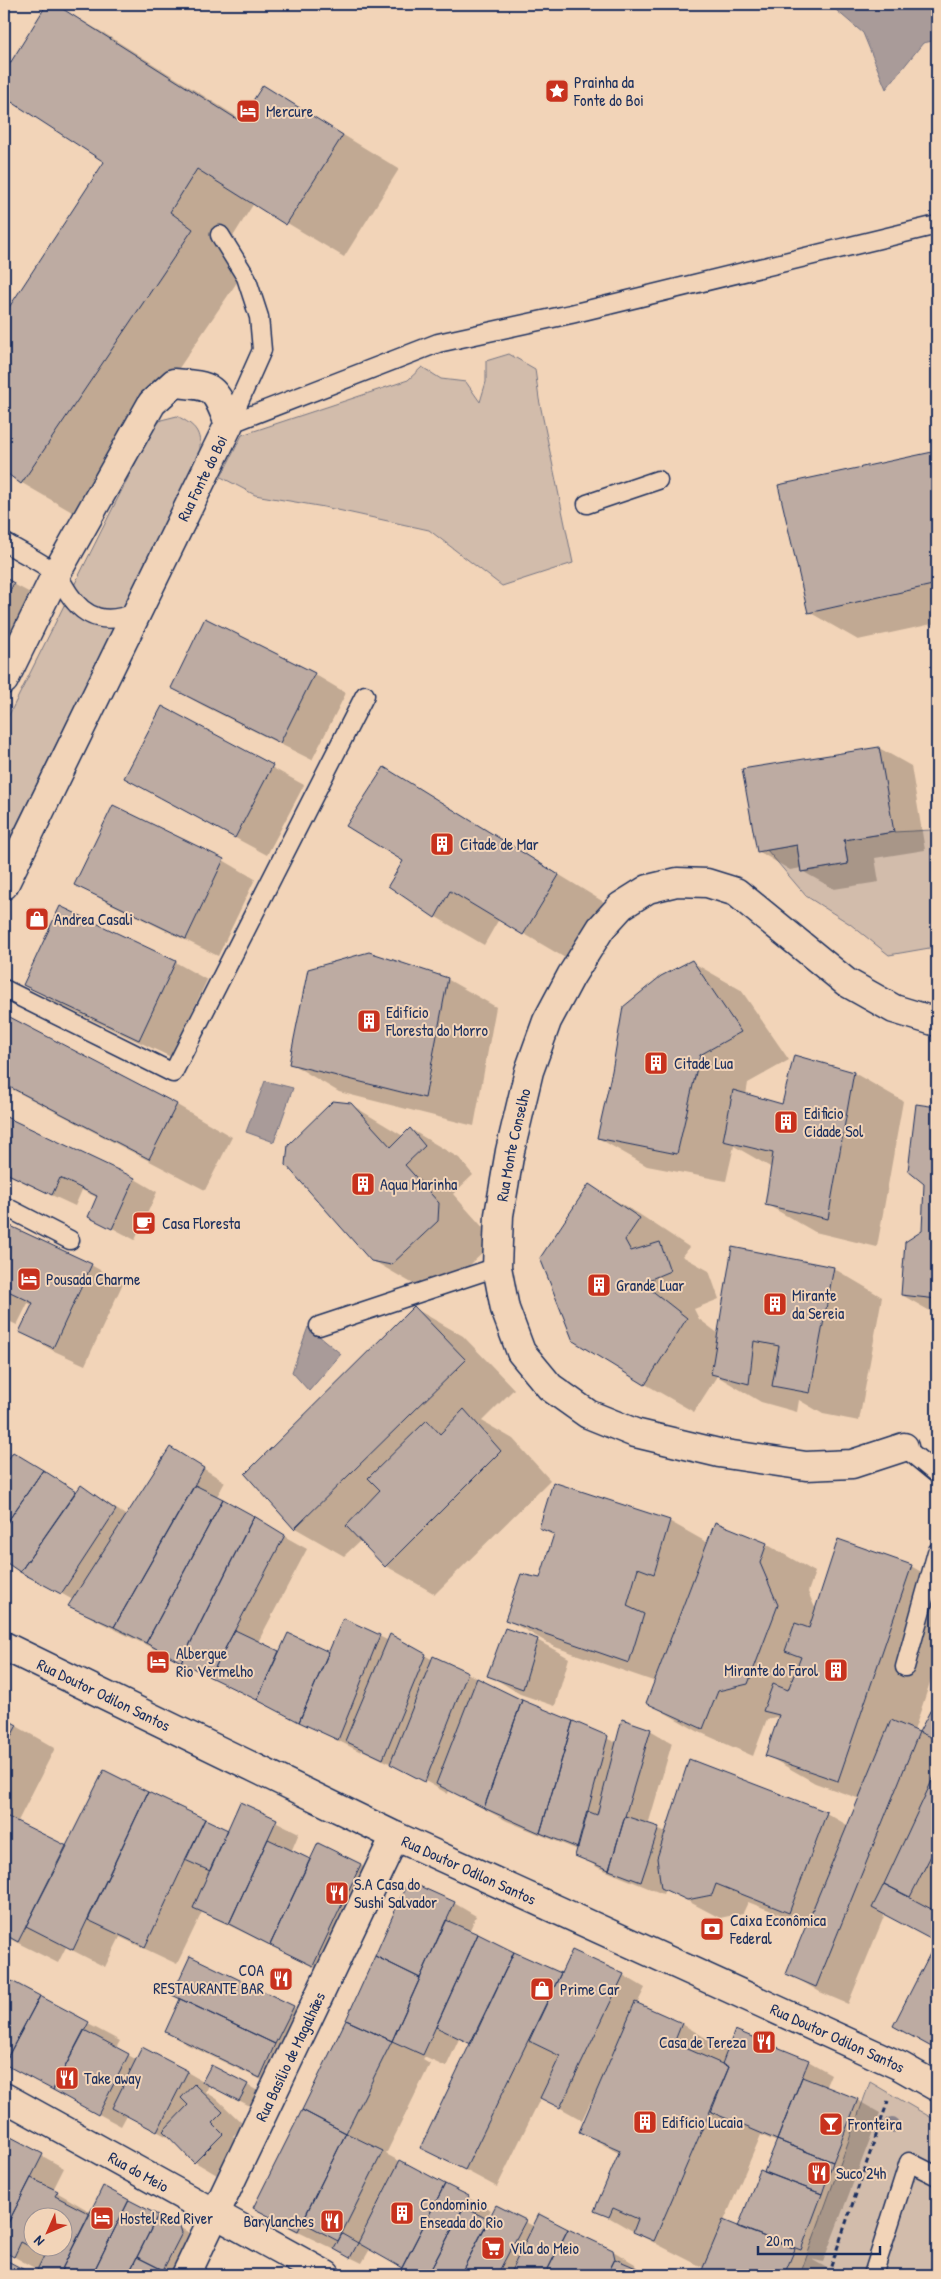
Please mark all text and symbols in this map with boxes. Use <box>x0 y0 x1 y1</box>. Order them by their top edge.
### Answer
place label: Prainha da Fonte do Boi <box>573 71 644 111</box>
place icon: Prainha da Fonte do Boi <box>544 78 570 104</box>
hotel icon: Mercure <box>235 98 261 124</box>
place label: Mercure <box>266 100 314 122</box>
street label: Rua Fonte do Boi <box>172 431 232 525</box>
building icon: Citade de Mar <box>429 831 455 857</box>
place label: Citade de Mar <box>460 833 539 855</box>
shop icon: Andrea Casali <box>24 906 50 932</box>
place label: Andrea Casali <box>54 908 133 930</box>
place label: Edifício Floresta do Morro <box>385 1001 489 1041</box>
building icon: Edifício Floresta do Morro <box>356 1008 382 1034</box>
building icon: Citade Lua <box>643 1050 669 1076</box>
place label: Citade Lua <box>674 1052 733 1074</box>
street label: Rua Monte Conselho <box>491 1086 536 1203</box>
place label: Edificio Cidade Sol <box>804 1102 864 1142</box>
building icon: Edificio Cidade Sol <box>773 1109 799 1135</box>
building icon: Aqua Marinha <box>350 1171 376 1197</box>
place label: Aqua Marinha <box>380 1173 457 1195</box>
cafe icon: Casa Floresta <box>131 1210 157 1236</box>
place label: Casa Floresta <box>162 1212 240 1234</box>
hotel icon: Pousada Charme <box>16 1266 42 1292</box>
place label: Pousada Charme <box>46 1268 141 1290</box>
building icon: Grande Luar <box>586 1272 612 1298</box>
place label: Grande Luar <box>616 1274 684 1296</box>
place label: Mirante da Sereia <box>792 1284 844 1324</box>
building icon: Mirante da Sereia <box>762 1291 788 1317</box>
place label: Albergue Rio Vermelho <box>176 1642 254 1682</box>
hotel icon: Albergue Rio Vermelho <box>145 1649 171 1675</box>
street label: Rua Doutor Odilon Santos <box>34 1653 174 1736</box>
building icon: Mirante do Farol <box>823 1657 849 1683</box>
place label: Mirante do Farol <box>724 1659 819 1681</box>
street label: Rua Doutor Odilon Santos <box>398 1830 540 1910</box>
place label: S.A Casa do Sushi Salvador <box>354 1873 437 1913</box>
restaurant icon: S.A Casa do Sushi Salvador <box>324 1880 350 1906</box>
place label: Caixa Econômica Federal <box>729 1909 826 1949</box>
bank icon: Caixa Econômica Federal <box>699 1916 725 1942</box>
place label: COA RESTAURANTE BAR <box>153 1959 264 1999</box>
restaurant icon: COA RESTAURANTE BAR <box>268 1966 294 1992</box>
shop icon: Prime Car <box>529 1976 555 2002</box>
place label: Prime Car <box>560 1978 620 2000</box>
street label: Rua Basílio de Magalhães <box>250 1988 330 2125</box>
street label: Rua Doutor Odilon Santos <box>767 1997 909 2078</box>
restaurant icon: Casa de Tereza <box>751 2029 777 2055</box>
place label: Casa de Tereza <box>659 2031 746 2053</box>
restaurant icon: Take away <box>54 2065 80 2091</box>
place label: Take away <box>84 2067 141 2089</box>
building icon: Edifício Lucaia <box>632 2109 658 2135</box>
place label: Edifício Lucaia <box>662 2111 743 2133</box>
bar icon: Fronteira <box>818 2111 844 2137</box>
place label: Fronteira <box>847 2113 902 2135</box>
street label: Rua do Meio <box>105 2146 173 2197</box>
restaurant icon: Suco 24h <box>806 2160 832 2186</box>
place label: Suco 24h <box>836 2162 887 2184</box>
place label: Condominio Enseada do Rio <box>420 2193 504 2233</box>
building icon: Condominio Enseada do Rio <box>389 2200 415 2226</box>
hotel icon: Hostel Red River <box>89 2205 115 2231</box>
north arrow <box>22 2206 72 2256</box>
place label: Hostel Red River <box>120 2207 213 2229</box>
restaurant icon: Barylanches <box>319 2208 345 2234</box>
place label: Barylanches <box>243 2210 314 2232</box>
scale bar <box>758 2224 881 2256</box>
text: 20 m <box>766 2230 793 2251</box>
text: N <box>29 2232 48 2251</box>
supermarket icon: Vila do Meio <box>480 2235 506 2261</box>
place label: Vila do Meio <box>510 2237 580 2259</box>

